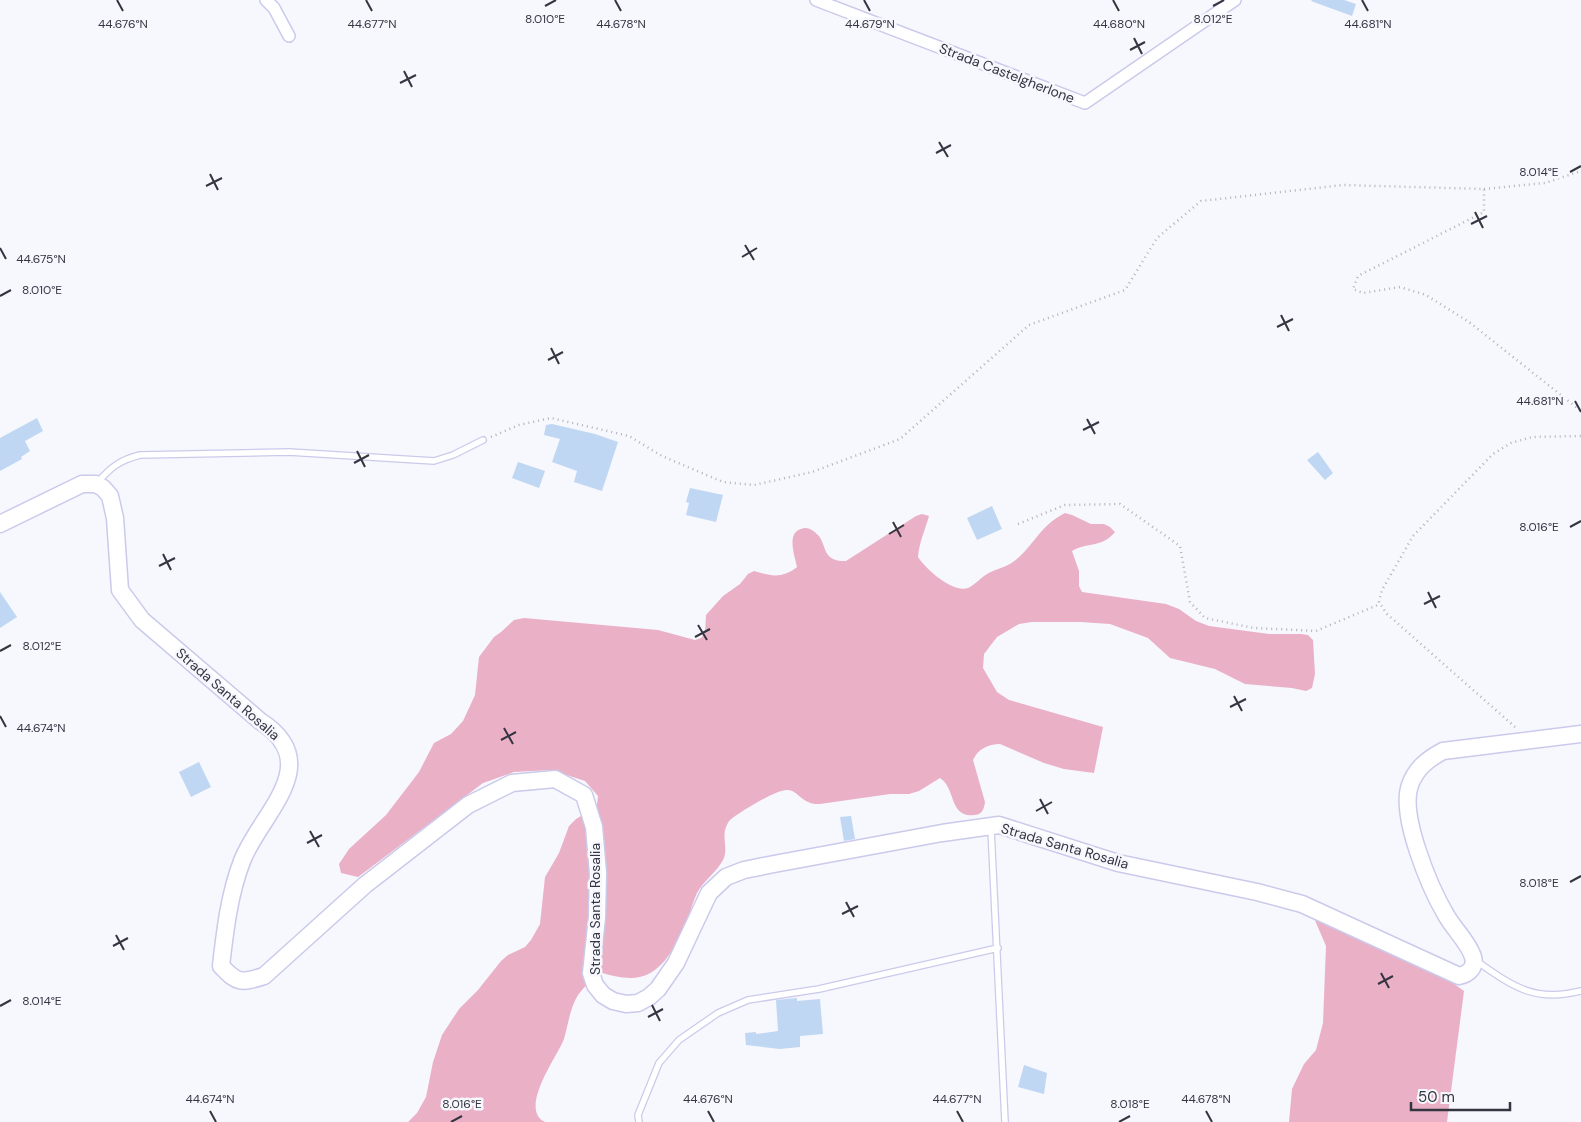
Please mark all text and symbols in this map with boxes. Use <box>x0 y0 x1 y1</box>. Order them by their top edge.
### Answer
text: 8.010°E <box>525 11 565 27</box>
text: 8.012°E <box>1194 11 1233 27</box>
text: 44.676°N <box>98 16 148 32</box>
text: 44.677°N <box>347 16 397 32</box>
text: 44.678°N <box>596 16 646 32</box>
text: 44.679°N <box>845 16 895 32</box>
text: 44.680°N <box>1093 16 1145 32</box>
text: 44.681°N <box>1344 16 1392 32</box>
street label: Strada Castelgherlone <box>937 39 1077 107</box>
text: 8.014°E <box>1519 164 1559 180</box>
text: 44.675°N <box>16 251 66 267</box>
text: 8.010°E <box>22 282 62 298</box>
text: 44.681°N <box>1516 393 1564 409</box>
text: 8.016°E <box>1519 519 1559 535</box>
text: 8.012°E <box>23 638 62 654</box>
street label: Strada Santa Rosalia <box>172 644 284 744</box>
text: 44.674°N <box>16 720 66 736</box>
street label: Strada Santa Rosalia <box>999 819 1131 873</box>
street label: Strada Santa Rosalia <box>586 843 604 975</box>
text: 8.018°E <box>1519 875 1559 891</box>
text: 8.014°E <box>22 993 62 1009</box>
scale bar <box>1411 1080 1510 1112</box>
text: 50 m <box>1418 1087 1455 1107</box>
text: 44.674°N <box>185 1091 235 1107</box>
text: 44.676°N <box>683 1091 733 1107</box>
text: 44.677°N <box>932 1091 982 1107</box>
text: 44.678°N <box>1181 1091 1231 1107</box>
text: 8.016°E <box>442 1096 482 1112</box>
text: 8.018°E <box>1110 1096 1150 1112</box>

